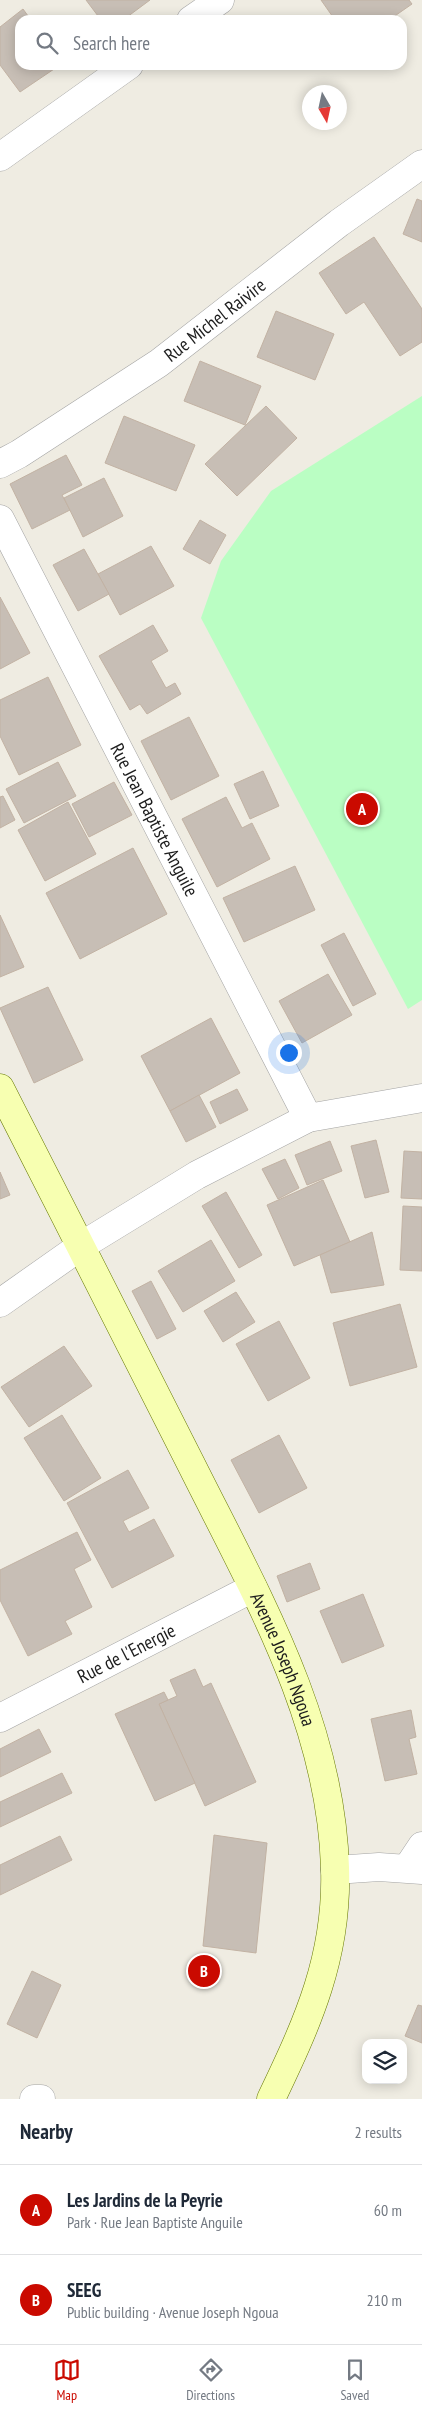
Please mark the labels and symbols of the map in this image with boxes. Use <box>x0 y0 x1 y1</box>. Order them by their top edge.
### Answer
north arrow <box>302 85 347 130</box>
street label: Rue Michel Raivire <box>159 273 270 367</box>
street label: Rue Jean Baptiste Anguile <box>105 739 204 900</box>
pin: A <box>346 790 378 828</box>
your location <box>276 1040 302 1066</box>
street label: Avenue Joseph Ngoua <box>245 1588 321 1729</box>
street label: Rue de l'Energie <box>73 1618 180 1688</box>
pin: B <box>188 1952 220 1990</box>

